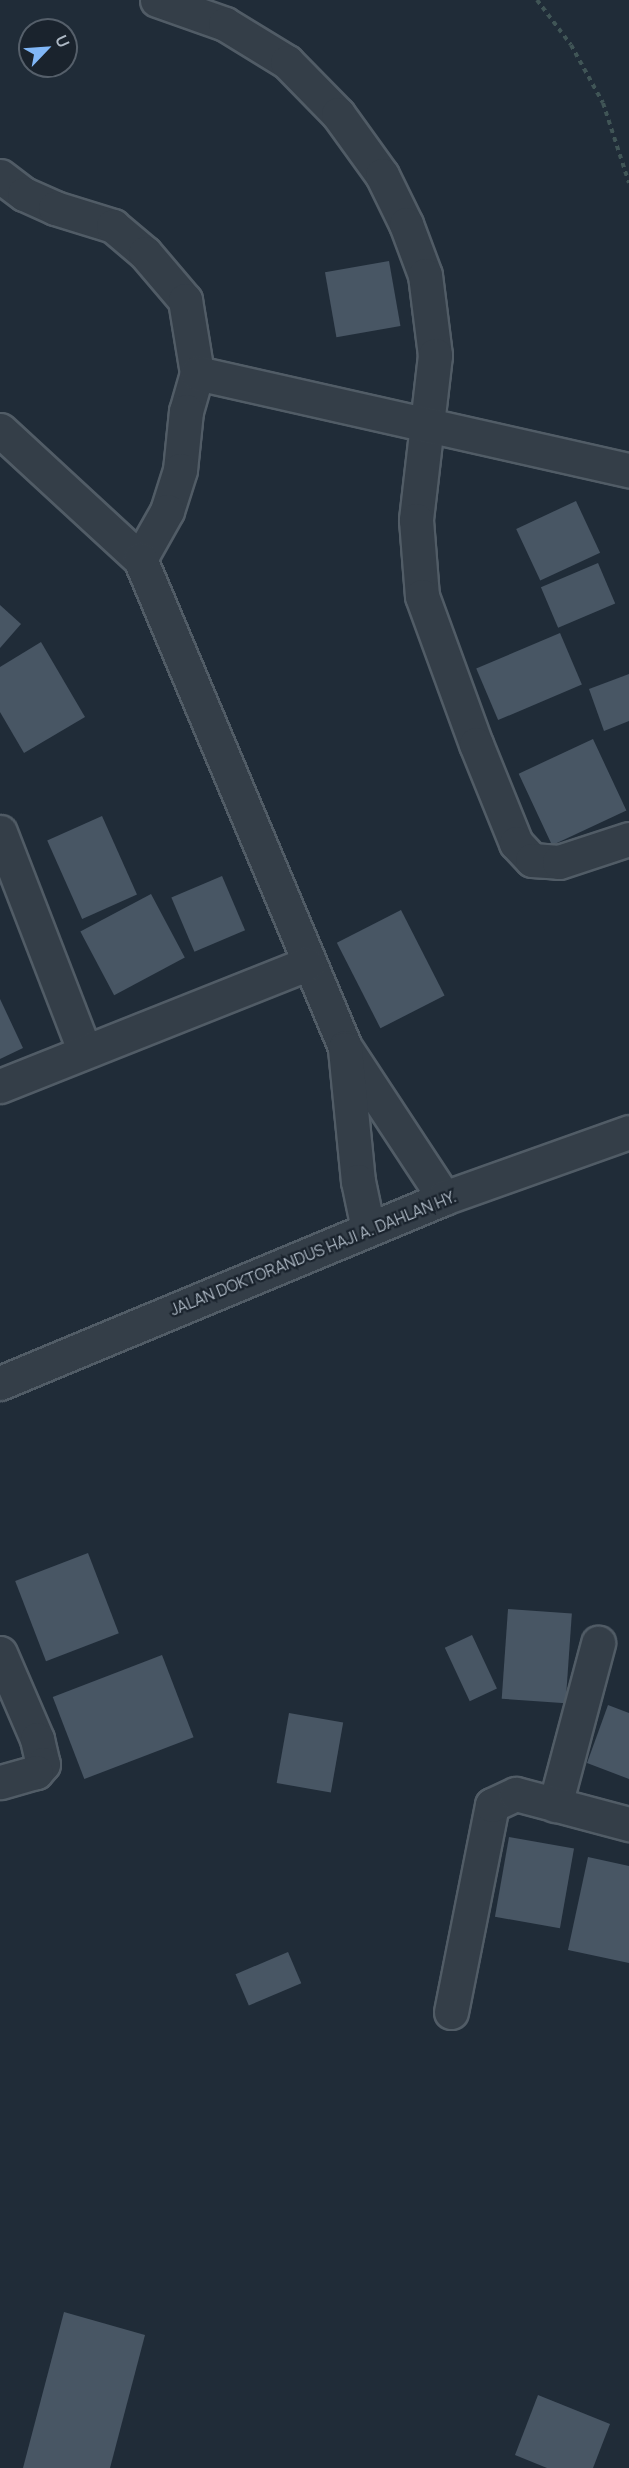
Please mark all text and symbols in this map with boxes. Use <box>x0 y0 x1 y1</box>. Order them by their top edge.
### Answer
north arrow <box>18 18 78 78</box>
text: U <box>50 31 75 51</box>
street label: JALAN DOKTORANDUS HAJI A. DAHLAN HY. <box>167 1187 459 1319</box>

